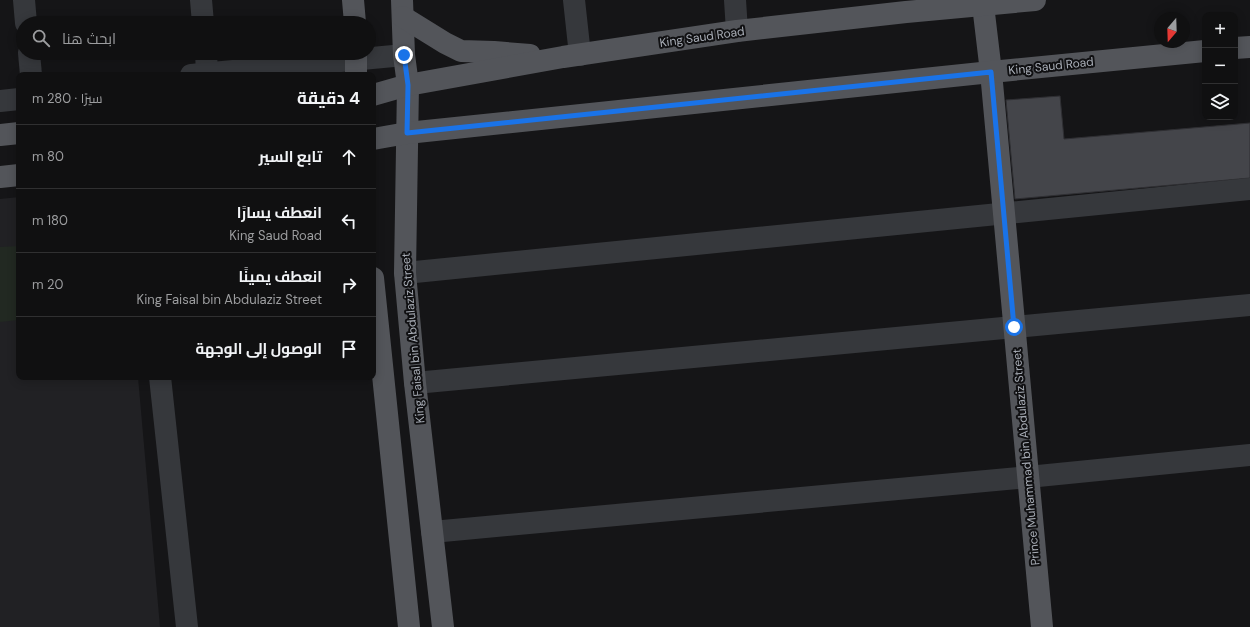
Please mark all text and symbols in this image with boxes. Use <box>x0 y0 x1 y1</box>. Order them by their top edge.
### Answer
north arrow <box>1154 12 1190 48</box>
map controls <box>1202 12 1238 120</box>
button: + <box>1202 12 1238 48</box>
search box <box>16 16 376 60</box>
street label: King Saud Road <box>658 23 746 51</box>
icon: search <box>30 27 52 49</box>
text: ابحث هنا <box>62 29 116 49</box>
route end <box>395 46 413 64</box>
button: − <box>1202 48 1238 84</box>
street label: King Saud Road <box>1008 54 1094 78</box>
button: layers <box>1202 84 1238 120</box>
text: 4 دقيقة <box>297 87 360 109</box>
text: سيرًا · 280 m <box>32 90 103 107</box>
icon: ahead <box>338 146 360 168</box>
text: تابع السير <box>259 147 322 167</box>
text: 80 m <box>32 148 64 165</box>
text: انعطف يسارًا <box>237 203 322 223</box>
icon: left <box>338 210 360 232</box>
text: 180 m <box>32 212 68 229</box>
text: King Saud Road <box>229 227 322 244</box>
street label: King Faisal bin Abdulaziz Street <box>398 252 428 424</box>
text: انعطف يمينًا <box>239 267 322 287</box>
icon: right <box>338 274 360 296</box>
text: 20 m <box>32 276 63 293</box>
text: King Faisal bin Abdulaziz Street <box>137 291 322 308</box>
route start <box>1005 318 1023 336</box>
icon: arrive <box>338 338 360 360</box>
text: الوصول إلى الوجهة <box>195 339 322 359</box>
street label: Prince Muhammad bin Abdulaziz Street <box>1009 348 1043 566</box>

